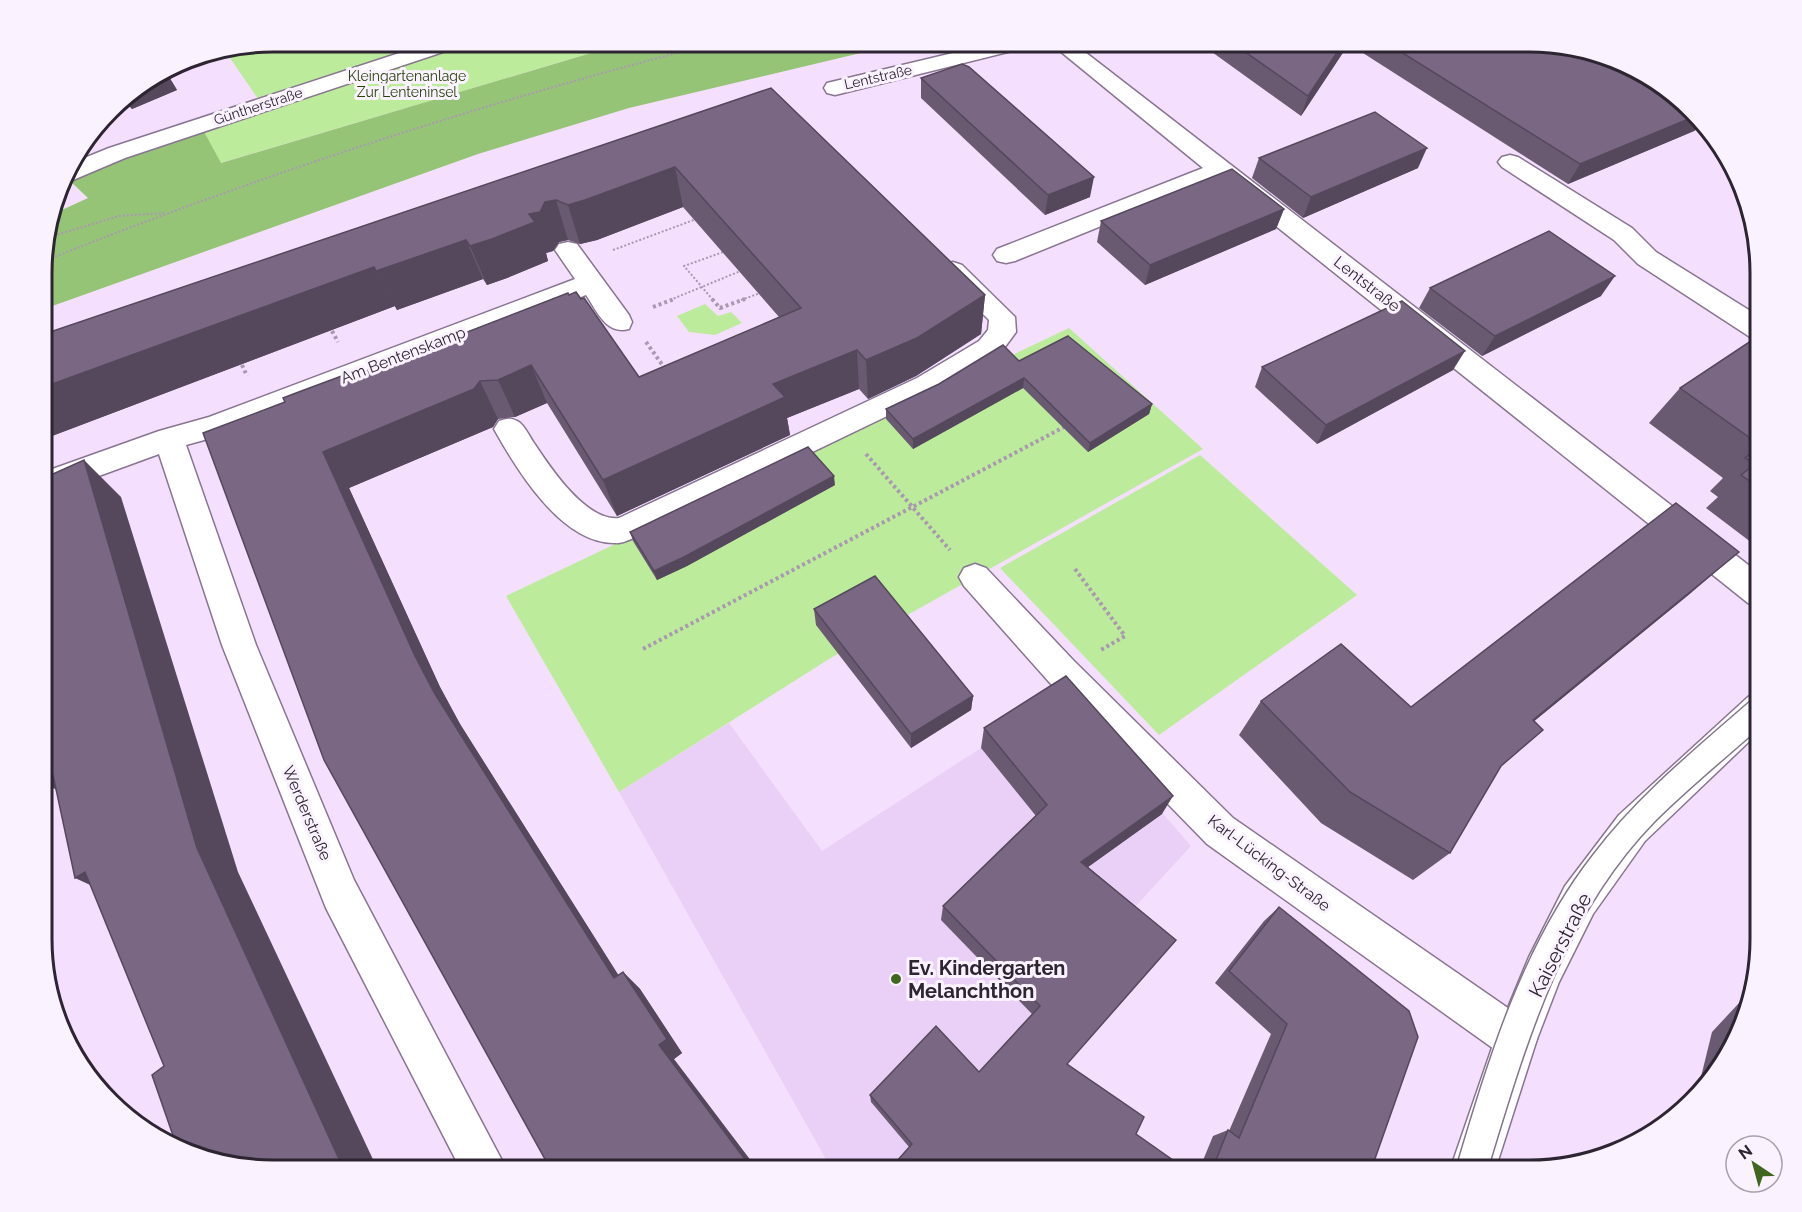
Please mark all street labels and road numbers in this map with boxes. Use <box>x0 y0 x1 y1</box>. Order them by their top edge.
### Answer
street label: Lentstraße <box>843 61 913 93</box>
street label: Güntherstraße <box>212 84 304 128</box>
street label: Lentstraße <box>1330 252 1404 316</box>
street label: Am Bentenskamp <box>338 322 468 388</box>
street label: Werderstraße <box>279 763 335 863</box>
street label: Karl-Lücking-Straße <box>1204 811 1334 915</box>
street label: Kaiserstraße <box>1524 889 1597 1001</box>

